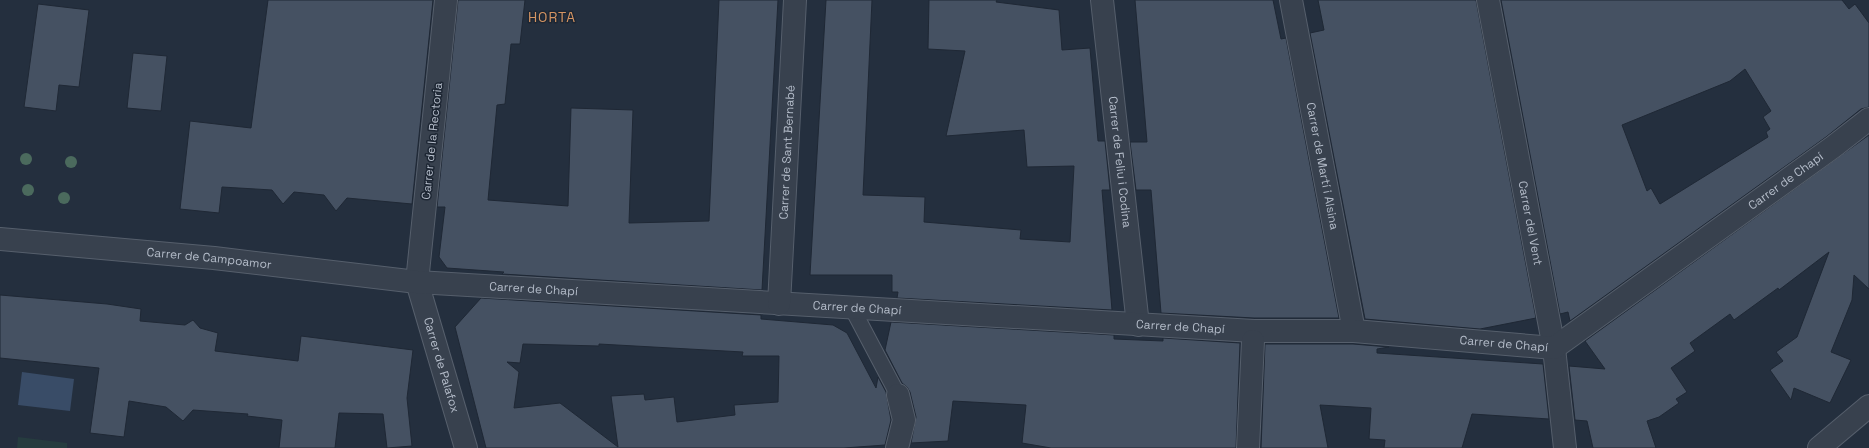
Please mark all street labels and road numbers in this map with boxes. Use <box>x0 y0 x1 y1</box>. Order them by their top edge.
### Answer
street label: Carrer de la Rectoria <box>418 82 446 200</box>
street label: Carrer de Sant Bernabé <box>775 84 799 220</box>
street label: Carrer de Feliu i Codina <box>1105 95 1135 229</box>
street label: Carrer de Martí i Alsina <box>1303 101 1343 231</box>
street label: Carrer de Chapí <box>1745 149 1826 214</box>
street label: Carrer del Vent <box>1514 179 1546 267</box>
street label: Carrer de Campoamor <box>146 244 273 273</box>
street label: Carrer de Chapí <box>489 278 578 299</box>
street label: Carrer de Chapí <box>812 297 902 318</box>
street label: Carrer de Palafox <box>420 315 463 415</box>
street label: Carrer de Chapí <box>1136 316 1225 337</box>
street label: Carrer de Chapí <box>1459 332 1549 355</box>

